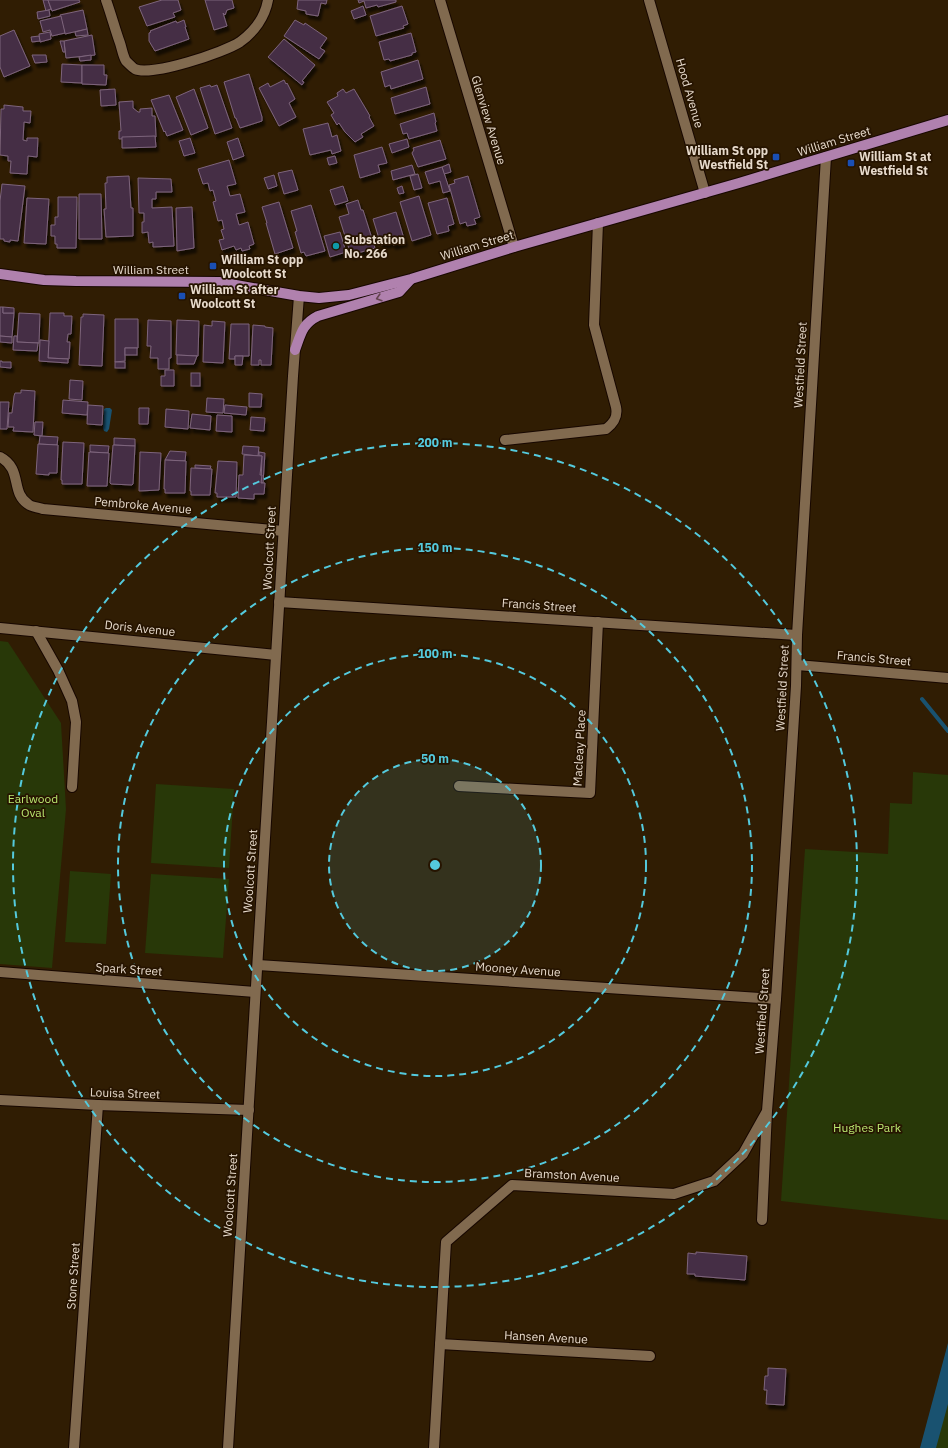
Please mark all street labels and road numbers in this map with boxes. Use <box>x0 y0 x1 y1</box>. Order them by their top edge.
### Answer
street label: Hood Avenue <box>673 56 707 130</box>
street label: Glenview Avenue <box>468 74 510 167</box>
street label: William Street <box>796 123 872 159</box>
street label: William Street <box>439 227 515 263</box>
street label: William Street <box>113 262 189 277</box>
street label: Westfield Street <box>790 322 810 408</box>
street label: Pembroke Avenue <box>94 493 193 517</box>
street label: Woolcott Street <box>259 506 279 590</box>
street label: Francis Street <box>501 595 577 615</box>
street label: Doris Avenue <box>104 617 176 639</box>
street label: Westfield Street <box>772 645 792 731</box>
street label: Francis Street <box>836 647 912 669</box>
street label: Macleay Place <box>570 709 589 787</box>
street label: Woolcott Street <box>240 829 260 913</box>
street label: Spark Street <box>95 959 163 979</box>
street label: Mooney Avenue <box>475 959 562 979</box>
street label: Westfield Street <box>752 967 772 1055</box>
street label: Louisa Street <box>90 1084 160 1102</box>
street label: Woolcott Street <box>220 1153 240 1237</box>
street label: Bramston Avenue <box>524 1165 620 1185</box>
street label: Stone Street <box>63 1242 83 1310</box>
street label: Hansen Avenue <box>504 1327 589 1347</box>

